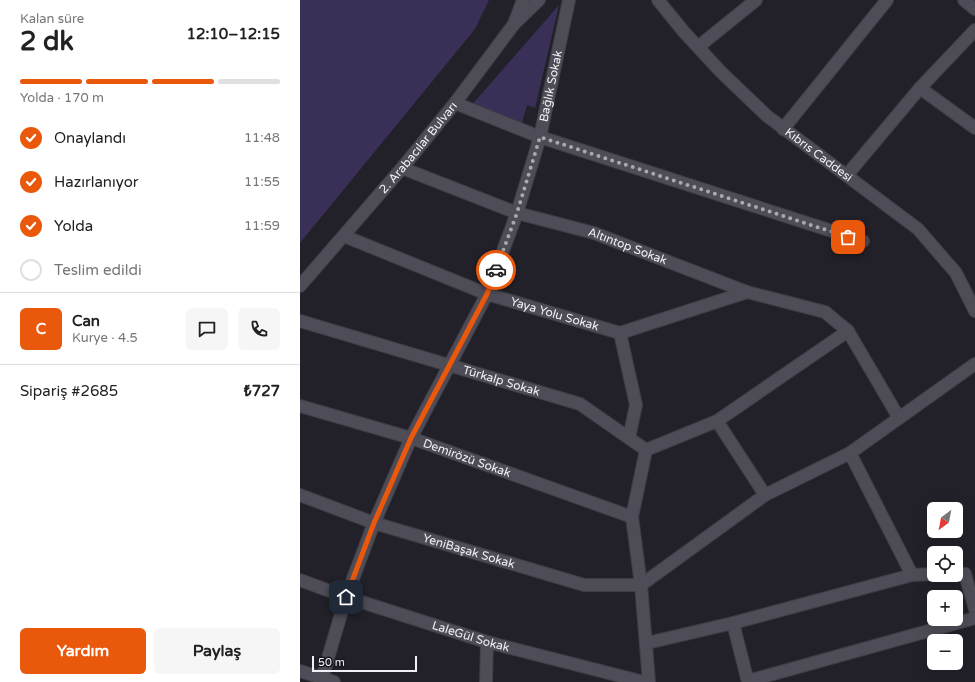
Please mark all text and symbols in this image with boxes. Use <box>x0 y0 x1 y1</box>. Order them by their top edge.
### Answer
text: Kalan süre <box>20 11 84 27</box>
text: 12:10–12:15 <box>187 25 280 43</box>
text: 2 dk <box>20 26 74 57</box>
street label: Bağlık Sokak <box>536 49 565 123</box>
text: Yolda · 170 m <box>20 90 104 106</box>
street label: 2. Arabacılar Bulvarı <box>376 99 460 196</box>
street label: Kıbrıs Caddesi <box>782 125 855 185</box>
icon: check <box>20 127 42 149</box>
text: Onaylandı <box>54 129 126 147</box>
text: 11:48 <box>244 130 280 146</box>
icon: check <box>20 171 42 193</box>
text: Hazırlanıyor <box>54 173 139 191</box>
text: 11:55 <box>244 174 280 190</box>
icon: check <box>20 215 42 237</box>
text: Yolda <box>54 217 93 235</box>
text: 11:59 <box>244 218 280 234</box>
pin <box>831 220 865 254</box>
street label: Altıntop Sokak <box>587 225 669 268</box>
icon: bag <box>837 226 859 248</box>
courier <box>476 250 516 290</box>
icon: car <box>485 259 507 281</box>
text: Teslim edildi <box>54 261 142 279</box>
street label: Yaya Yolu Sokak <box>509 294 601 334</box>
button: chat <box>186 308 228 350</box>
button: phone <box>238 308 280 350</box>
text: Can <box>72 312 100 330</box>
text: C <box>36 320 46 338</box>
text: Kurye · 4.5 <box>72 330 138 346</box>
street label: Türkalp Sokak <box>461 363 542 399</box>
text: Sipariş #2685 <box>20 382 118 400</box>
text: ₺727 <box>244 382 280 400</box>
street label: Demirözü Sokak <box>421 436 513 480</box>
north arrow <box>927 502 963 538</box>
map controls <box>927 502 963 670</box>
street label: YeniBaşak Sokak <box>421 531 517 571</box>
button: locate <box>927 546 963 582</box>
pin <box>329 580 363 614</box>
icon: home <box>335 586 357 608</box>
button: + <box>927 590 963 626</box>
street label: LaleGül Sokak <box>430 618 512 655</box>
button: Yardım <box>20 628 146 674</box>
button: Paylaş <box>154 628 280 674</box>
button: − <box>927 634 963 670</box>
scale bar <box>312 654 417 673</box>
text: 50 m <box>318 656 345 669</box>

